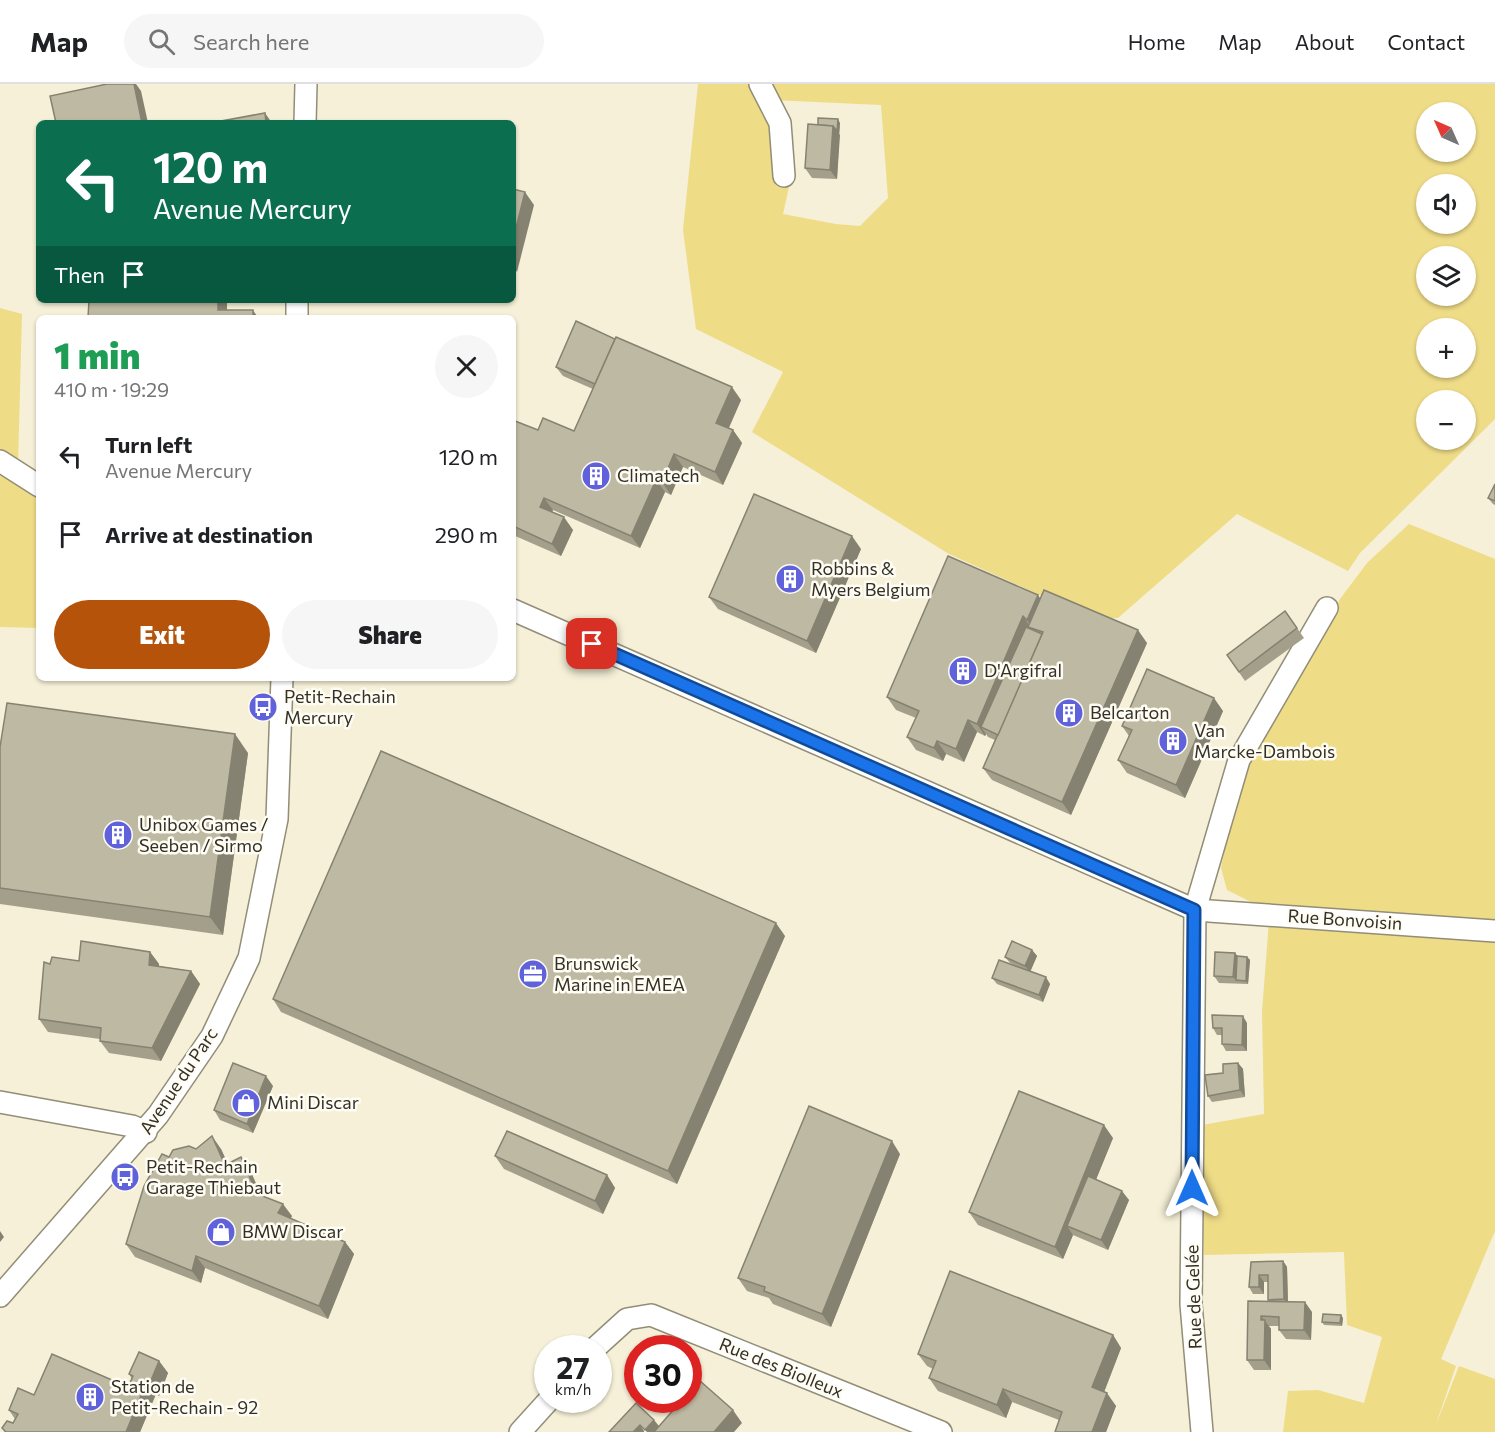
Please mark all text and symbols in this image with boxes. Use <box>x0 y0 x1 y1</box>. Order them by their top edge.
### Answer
search box <box>124 14 544 68</box>
text: Map <box>30 24 88 58</box>
icon: search <box>145 25 178 58</box>
text: Search here <box>193 28 309 55</box>
text: Home <box>1128 29 1185 54</box>
text: Map <box>1218 29 1262 54</box>
text: About <box>1295 29 1354 54</box>
text: Contact <box>1387 29 1465 54</box>
north arrow <box>1416 102 1476 162</box>
map controls <box>1416 102 1476 450</box>
text: 120 m <box>153 140 268 192</box>
icon: left <box>54 144 132 222</box>
button: sound <box>1416 174 1476 234</box>
text: Avenue Mercury <box>153 192 352 225</box>
button: layers <box>1416 246 1476 306</box>
icon: arrive <box>117 258 150 291</box>
text: Then <box>54 261 105 288</box>
button: + <box>1416 318 1476 378</box>
text: 1 min <box>54 332 140 376</box>
button: close <box>435 335 498 398</box>
text: 410 m · 19:29 <box>54 377 169 401</box>
button: − <box>1416 390 1476 450</box>
text: Turn left <box>105 431 192 458</box>
icon: left <box>54 440 87 473</box>
text: 120 m <box>439 443 498 470</box>
text: Avenue Mercury <box>105 458 252 482</box>
building icon: Climatech <box>580 460 612 492</box>
place label: Climatech <box>617 464 700 486</box>
icon: arrive <box>54 518 87 551</box>
text: Arrive at destination <box>105 521 313 548</box>
text: 290 m <box>435 521 498 548</box>
place label: Robbins & Myers Belgium <box>811 557 930 600</box>
building icon: Robbins & Myers Belgium <box>774 563 806 595</box>
button: Exit <box>54 600 270 669</box>
button: Share <box>282 600 498 669</box>
pin <box>566 618 617 669</box>
icon: arrive <box>575 627 608 660</box>
building icon: D'Argifral <box>947 655 979 687</box>
place label: D'Argifral <box>984 659 1062 681</box>
place label: Petit-Rechain Mercury <box>284 685 396 728</box>
bus stop icon: Petit-Rechain Mercury <box>247 691 279 723</box>
building icon: Belcarton <box>1053 697 1085 729</box>
place label: Belcarton <box>1090 701 1170 723</box>
place label: Van Marcke-Dambois <box>1194 719 1335 762</box>
building icon: Van Marcke-Dambois <box>1157 725 1189 757</box>
place label: Unibox Games / Seeben / Sirmo <box>139 813 269 856</box>
building icon: Unibox Games / Seeben / Sirmo <box>102 819 134 851</box>
street label: Rue Bonvoisin <box>1287 904 1403 934</box>
place label: Brunswick Marine in EMEA <box>554 952 685 995</box>
office icon: Brunswick Marine in EMEA <box>517 958 549 990</box>
street label: Avenue du Parc <box>134 1023 222 1138</box>
shop icon: Mini Discar <box>230 1087 262 1119</box>
place label: Mini Discar <box>267 1091 359 1113</box>
place label: Petit-Rechain Garage Thiebaut <box>146 1155 281 1198</box>
position arrow <box>1160 1156 1224 1220</box>
bus stop icon: Petit-Rechain Garage Thiebaut <box>109 1161 141 1193</box>
shop icon: BMW Discar <box>205 1216 237 1248</box>
place label: BMW Discar <box>242 1220 343 1242</box>
street label: Rue de Gelée <box>1180 1244 1206 1350</box>
street label: Rue des Biolleux <box>716 1332 847 1402</box>
speed limit sign: 30 <box>624 1335 702 1413</box>
text: 27 <box>556 1348 590 1385</box>
place label: Station de Petit-Rechain - 92 <box>111 1375 258 1418</box>
text: km/h <box>555 1380 591 1398</box>
building icon: Station de Petit-Rechain - 92 <box>74 1381 106 1413</box>

